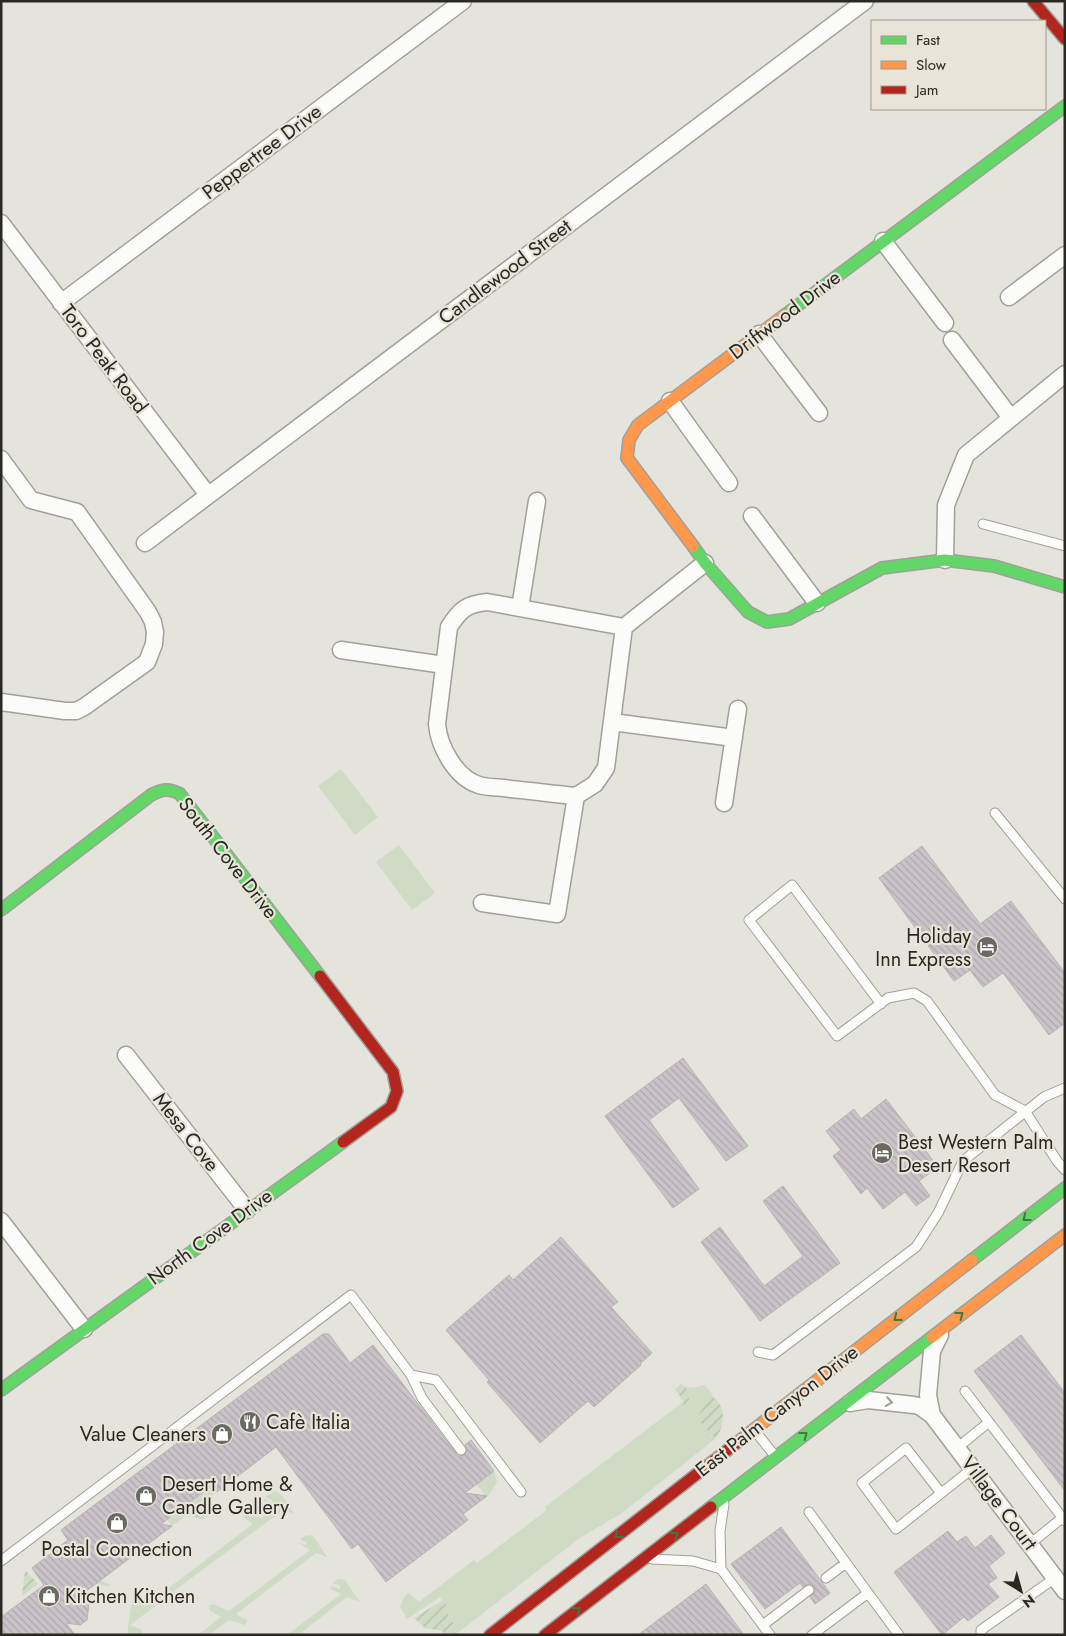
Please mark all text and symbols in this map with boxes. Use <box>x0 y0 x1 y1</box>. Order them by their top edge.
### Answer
legend <box>871 20 1046 110</box>
text: Fast <box>916 29 940 51</box>
text: Slow <box>916 54 947 76</box>
text: Jam <box>914 79 939 101</box>
street label: Peppertree Drive <box>196 97 328 207</box>
street label: Candlewood Street <box>432 212 578 332</box>
street label: Driftwood Drive <box>723 263 847 367</box>
street label: Toro Peak Road <box>53 298 155 420</box>
street label: South Cove Drive <box>171 791 285 925</box>
place label: Holiday Inn Express <box>875 922 971 974</box>
hotel icon: Holiday Inn Express <box>975 935 999 959</box>
street label: Mesa Cove <box>146 1086 226 1178</box>
place label: Best Western Palm Desert Resort <box>898 1128 1054 1180</box>
hotel icon: Best Western Palm Desert Resort <box>870 1141 894 1165</box>
street label: North Cove Drive <box>142 1182 278 1292</box>
one-way arrow <box>1022 1212 1032 1221</box>
one-way arrow <box>894 1312 903 1321</box>
one-way arrow <box>954 1312 964 1321</box>
street label: East Palm Canyon Drive <box>689 1338 865 1484</box>
one-way arrow <box>885 1397 893 1407</box>
place label: Cafè Italia <box>266 1408 350 1437</box>
restaurant icon: Cafè Italia <box>238 1410 262 1434</box>
place label: Value Cleaners <box>80 1420 206 1449</box>
shop icon: Value Cleaners <box>210 1422 234 1446</box>
one-way arrow <box>798 1433 807 1441</box>
street label: Village Court <box>954 1450 1044 1556</box>
place label: Desert Home & Candle Gallery <box>162 1470 293 1522</box>
shop icon: Desert Home & Candle Gallery <box>134 1484 158 1508</box>
shop icon: Postal Connection <box>105 1511 129 1535</box>
one-way arrow <box>615 1529 624 1537</box>
one-way arrow <box>669 1532 678 1540</box>
place label: Postal Connection <box>41 1535 193 1564</box>
north arrow <box>996 1566 1046 1616</box>
place label: Kitchen Kitchen <box>65 1582 195 1611</box>
shop icon: Kitchen Kitchen <box>37 1584 61 1608</box>
text: N <box>1018 1590 1039 1613</box>
one-way arrow <box>571 1608 580 1616</box>

